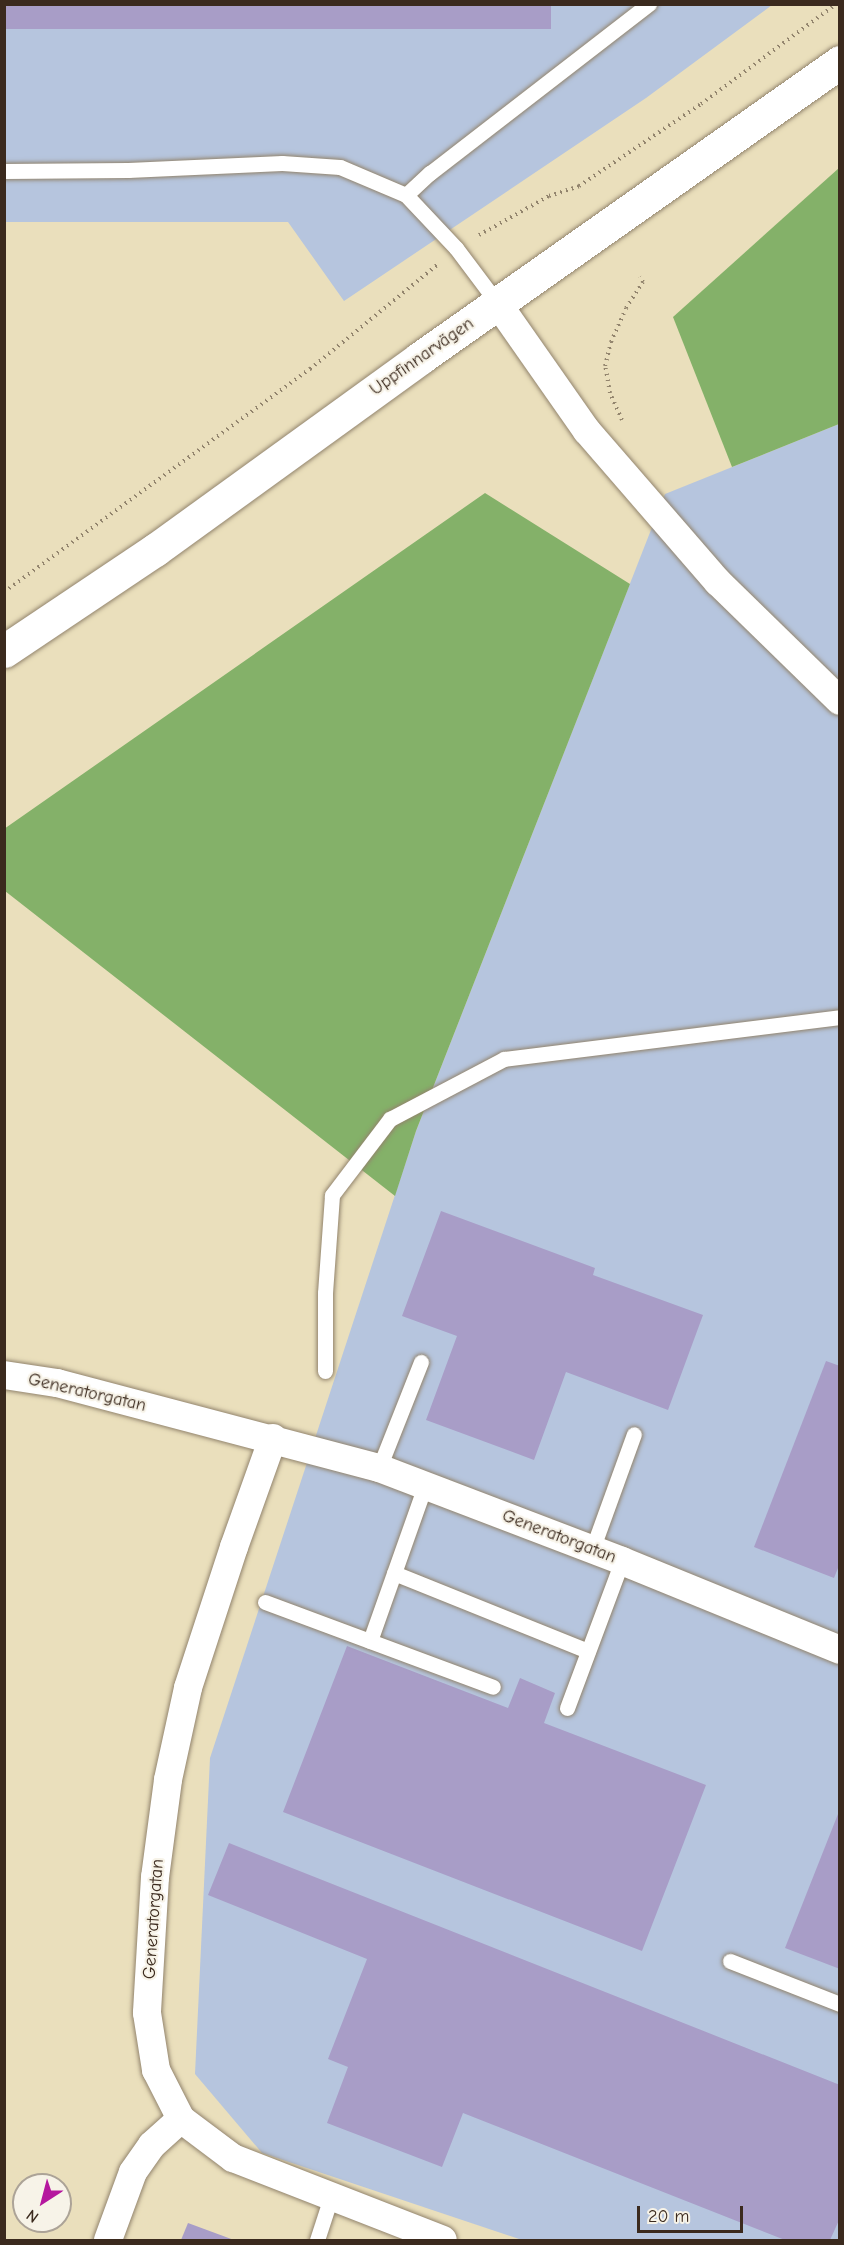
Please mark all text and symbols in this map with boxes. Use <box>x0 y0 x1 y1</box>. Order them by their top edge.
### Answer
street label: Uppfinnarvägen <box>366 313 478 401</box>
street label: Generatorgatan <box>26 1369 148 1417</box>
street label: Generatorgatan <box>499 1505 619 1569</box>
street label: Generatorgatan <box>139 1858 169 1980</box>
north arrow <box>12 2173 72 2233</box>
scale bar <box>640 2194 746 2232</box>
text: N <box>23 2206 42 2226</box>
text: 20 m <box>648 2206 689 2227</box>

